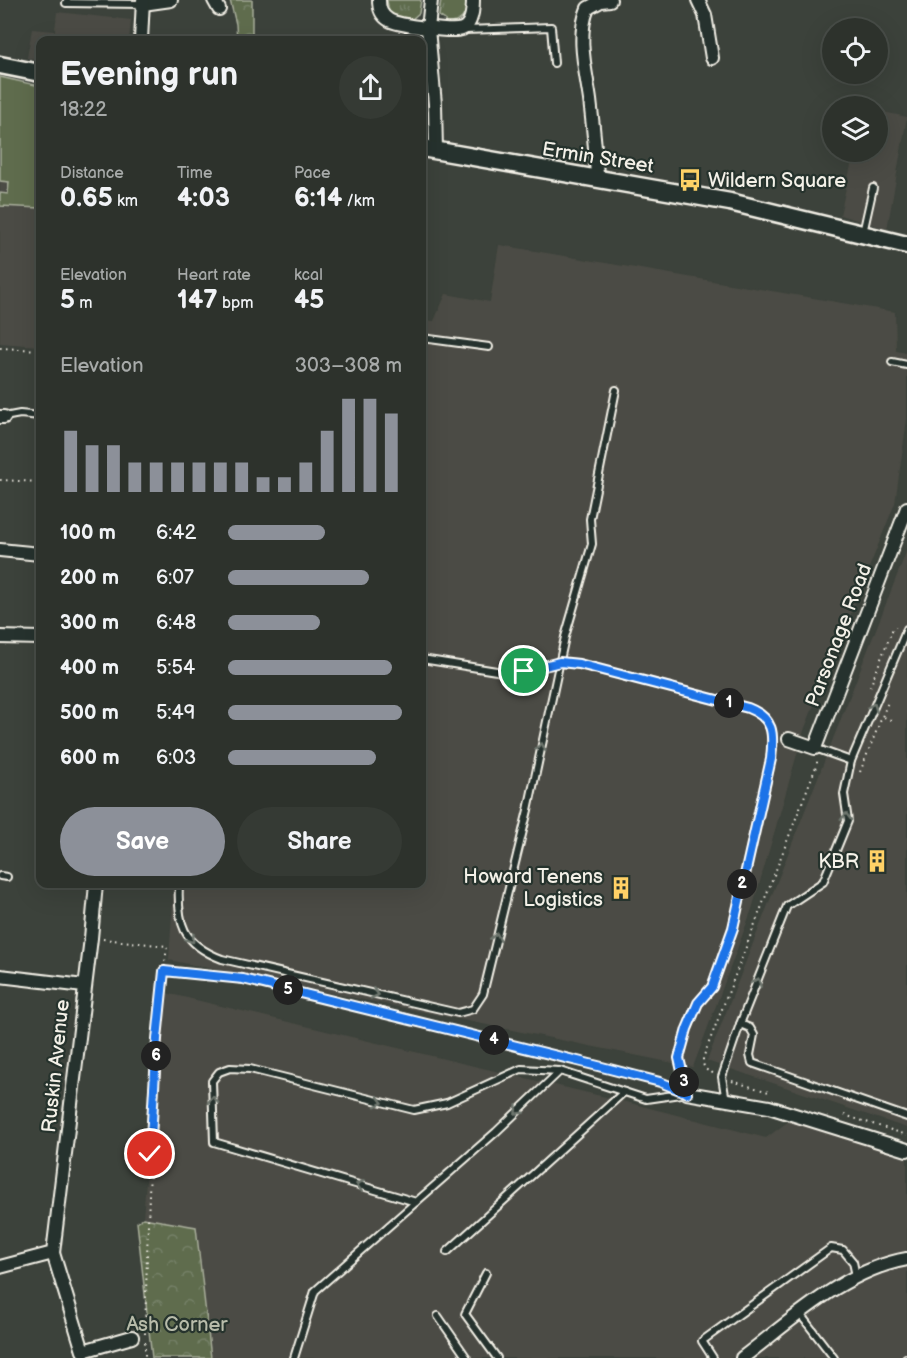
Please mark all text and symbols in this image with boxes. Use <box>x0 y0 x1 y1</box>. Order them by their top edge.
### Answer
map controls <box>822 18 888 162</box>
button: locate <box>822 18 888 84</box>
text: Evening run <box>60 55 238 95</box>
button: share <box>339 56 402 119</box>
button: layers <box>822 96 888 162</box>
text: 18:22 <box>60 98 107 122</box>
street label: Ermin Street <box>540 137 655 179</box>
text: Distance <box>60 164 124 183</box>
text: Time <box>177 164 212 183</box>
text: Pace <box>294 164 330 183</box>
bus stop icon: Wildern Square <box>677 167 703 193</box>
place label: Wildern Square <box>708 169 846 193</box>
text: 0.65 <box>60 183 113 214</box>
text: 4:03 <box>177 183 230 214</box>
text: 6:14 <box>294 183 342 214</box>
text: km <box>113 192 138 211</box>
text: /km <box>342 192 375 211</box>
text: Elevation <box>60 266 127 285</box>
text: Heart rate <box>177 266 251 285</box>
text: kcal <box>294 266 323 285</box>
text: 5 <box>60 285 75 316</box>
text: 147 <box>177 285 218 316</box>
text: 45 <box>294 285 324 316</box>
text: m <box>75 294 93 313</box>
text: bpm <box>218 294 253 313</box>
text: Elevation <box>60 354 143 378</box>
text: 303–308 m <box>295 354 402 378</box>
text: 100 m <box>60 521 116 545</box>
text: 6:42 <box>156 521 196 545</box>
street label: Parsonage Road <box>801 560 877 710</box>
text: 200 m <box>60 566 119 590</box>
text: 6:07 <box>156 566 194 590</box>
text: 300 m <box>60 611 119 635</box>
text: 6:48 <box>156 611 196 635</box>
pin <box>498 645 549 696</box>
icon: arrive <box>507 654 540 687</box>
text: 400 m <box>60 656 119 680</box>
text: 5:54 <box>156 656 195 680</box>
pin: 1 <box>714 688 744 718</box>
text: 1 <box>726 693 732 712</box>
text: 500 m <box>60 701 119 725</box>
text: 5:49 <box>156 701 195 725</box>
one-way arrow <box>866 702 878 713</box>
one-way arrow <box>534 743 547 753</box>
text: 600 m <box>60 746 120 770</box>
text: 6:03 <box>156 746 196 770</box>
button: Save <box>60 807 225 876</box>
button: Share <box>237 807 402 876</box>
one-way arrow <box>840 812 852 821</box>
building icon: KBR <box>864 848 890 874</box>
place label: KBR <box>818 850 859 874</box>
place label: Howard Tenens Logistics <box>463 865 603 912</box>
pin: 2 <box>727 869 757 899</box>
text: 2 <box>737 874 747 893</box>
building icon: Howard Tenens Logistics <box>608 875 634 901</box>
one-way arrow <box>184 932 195 943</box>
one-way arrow <box>489 932 502 942</box>
pin: 5 <box>273 975 303 1005</box>
one-way arrow <box>749 977 762 988</box>
text: 5 <box>283 980 293 999</box>
one-way arrow <box>369 987 379 1000</box>
street label: Ruskin Avenue <box>37 998 75 1134</box>
pin: 4 <box>479 1025 509 1055</box>
text: 4 <box>489 1030 499 1049</box>
pin: 6 <box>141 1041 171 1071</box>
text: 6 <box>151 1046 161 1065</box>
pin: 3 <box>669 1067 699 1097</box>
text: 3 <box>679 1072 689 1091</box>
one-way arrow <box>374 1094 384 1107</box>
one-way arrow <box>206 1095 219 1104</box>
one-way arrow <box>514 1104 525 1115</box>
pin <box>124 1128 175 1179</box>
icon: check <box>133 1137 166 1170</box>
one-way arrow <box>355 1180 366 1192</box>
park label: Ash Corner <box>127 1313 228 1337</box>

